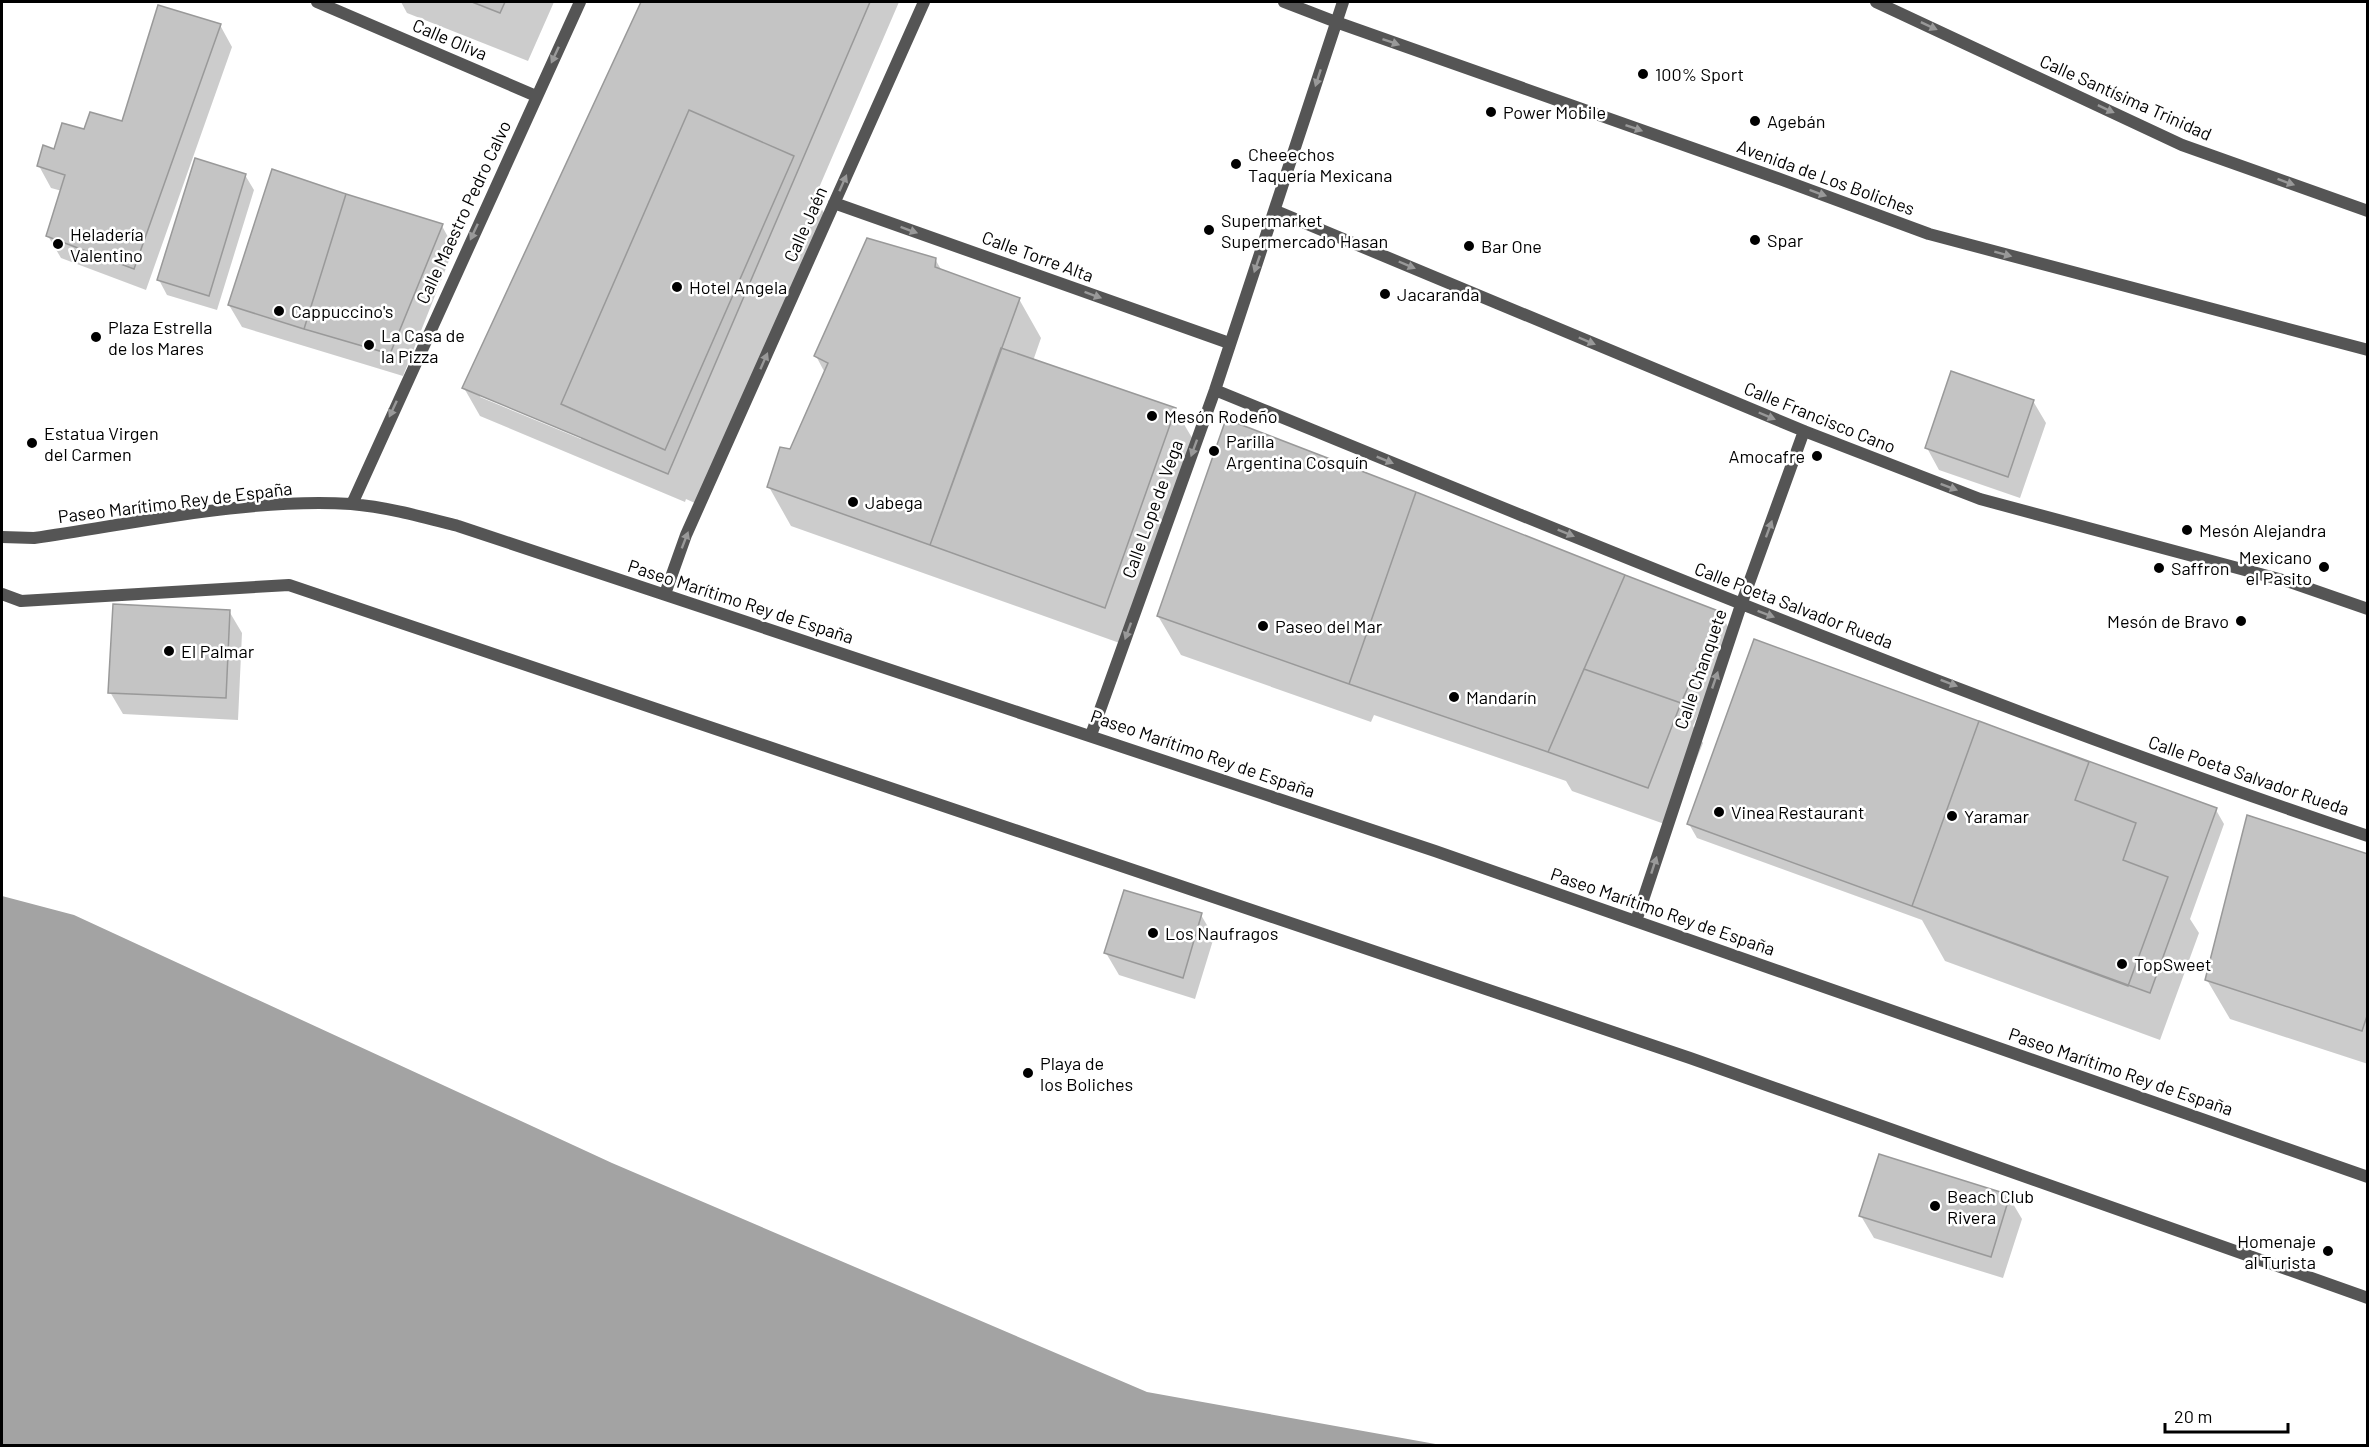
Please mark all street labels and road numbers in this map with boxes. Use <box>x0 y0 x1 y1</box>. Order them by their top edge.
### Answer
street label: Calle Oliva <box>409 13 491 65</box>
street label: Calle Santísima Trinidad <box>2037 49 2215 145</box>
street label: Calle Maestro Pedro Calvo <box>411 117 515 307</box>
street label: Avenida de Los Boliches <box>1734 135 1918 219</box>
street label: Calle Jaén <box>779 183 831 265</box>
street label: Calle Torre Alta <box>979 226 1097 286</box>
street label: Calle Francisco Cano <box>1741 377 1899 457</box>
street label: Calle Lope de Vega <box>1117 437 1187 581</box>
street label: Paseo Marítimo Rey de España <box>57 477 293 527</box>
street label: Paseo Marítimo Rey de España <box>625 554 857 648</box>
street label: Calle Poeta Salvador Rueda <box>1692 557 1896 653</box>
street label: Calle Chanquete <box>1669 606 1731 732</box>
street label: Paseo Marítimo Rey de España <box>1088 704 1318 802</box>
street label: Calle Poeta Salvador Rueda <box>2146 730 2352 820</box>
street label: Paseo Marítimo Rey de España <box>1548 862 1778 960</box>
street label: Paseo Marítimo Rey de España <box>2006 1022 2236 1120</box>

